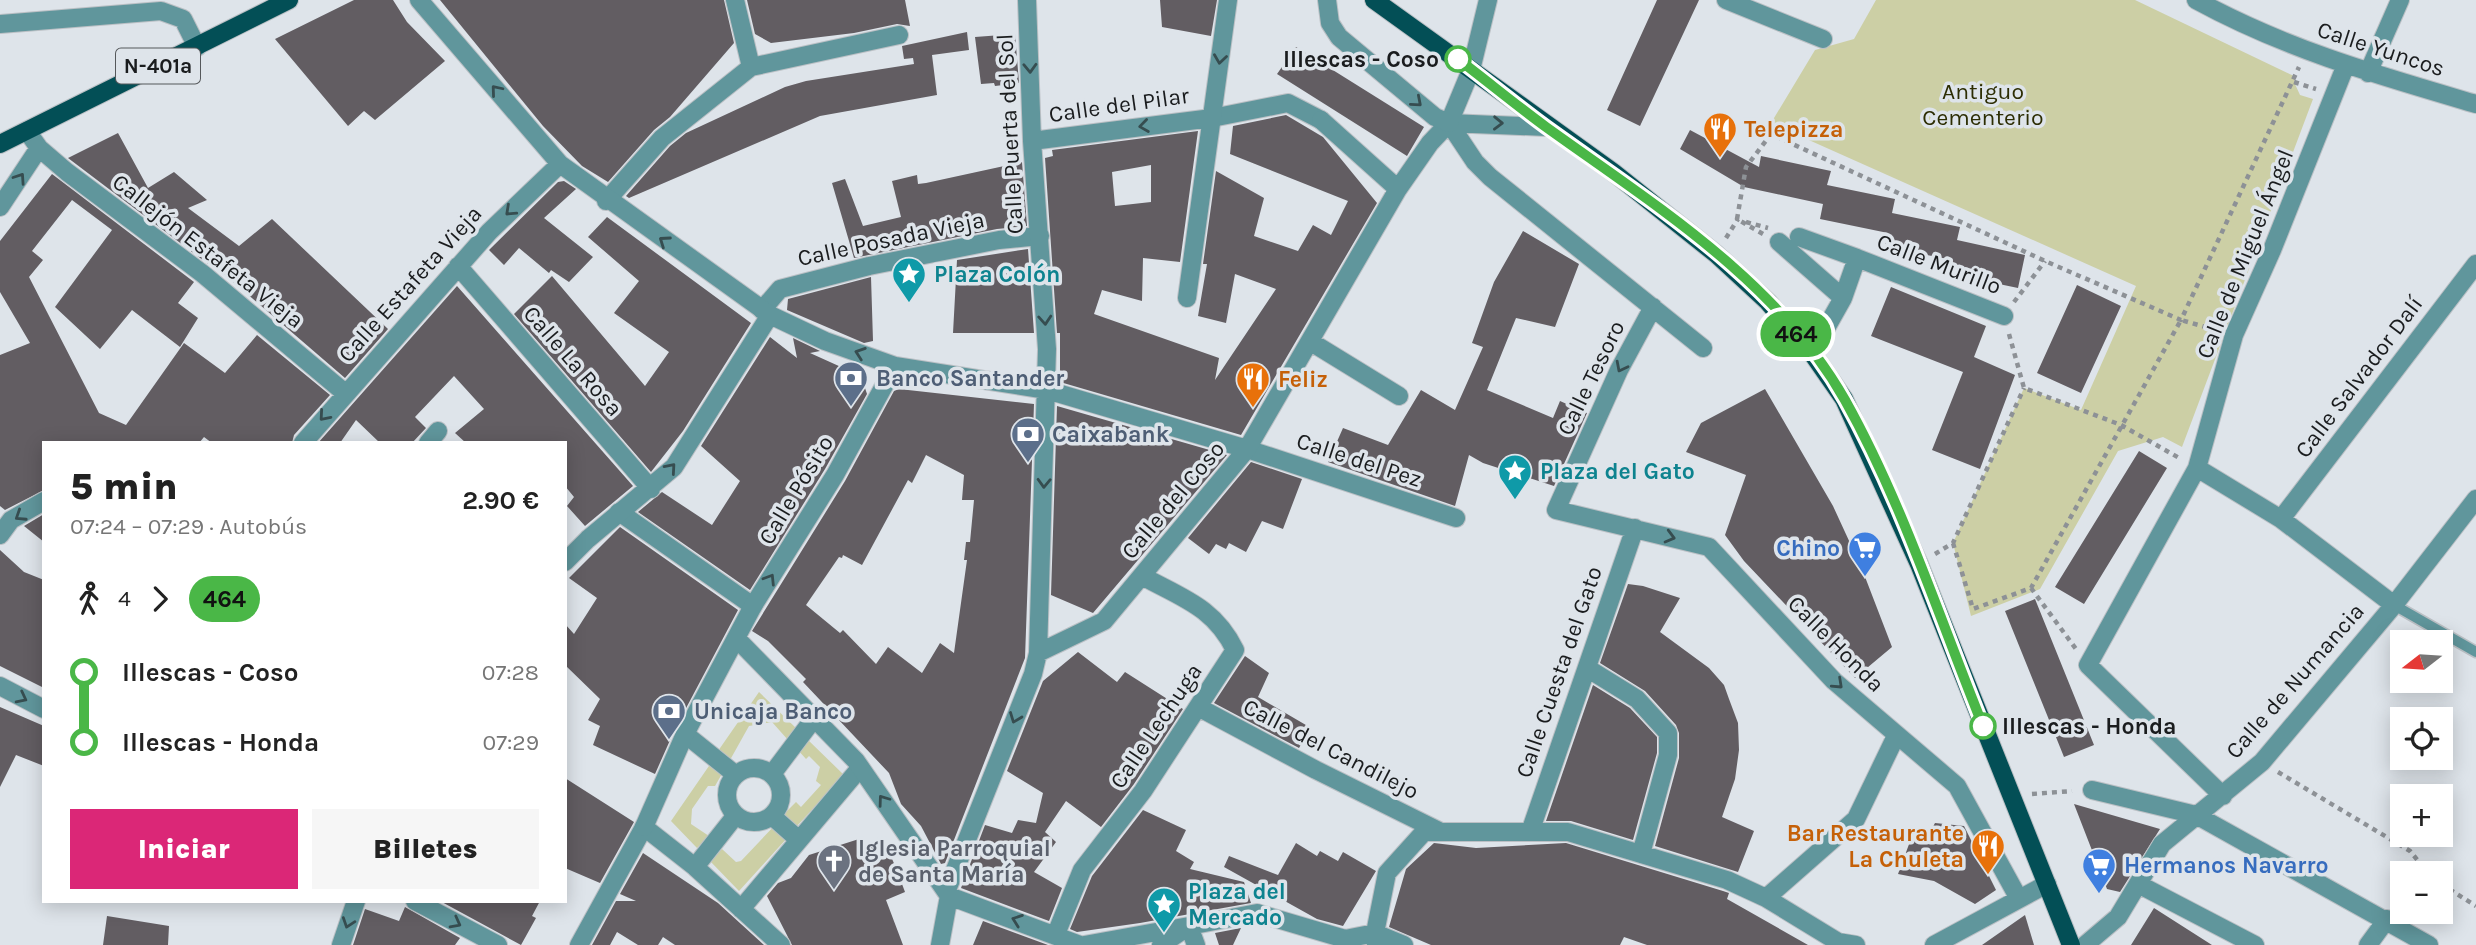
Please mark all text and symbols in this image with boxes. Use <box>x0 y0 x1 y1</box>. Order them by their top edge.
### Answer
street label: Calle Yuncos <box>2314 16 2448 82</box>
street label: Calle Puerta del Sol <box>991 33 1029 235</box>
place label: Illescas - Coso <box>1283 46 1439 73</box>
marker: Illescas - Coso <box>1445 46 1471 72</box>
road number: N-401a <box>116 48 200 84</box>
one-way arrow <box>1212 53 1227 65</box>
one-way arrow <box>1022 63 1037 74</box>
park label: Antiguo Cementerio <box>1922 78 2044 131</box>
street label: Calle del Pilar <box>1047 82 1191 128</box>
one-way arrow <box>492 85 504 98</box>
one-way arrow <box>1409 94 1422 106</box>
restaurant icon: Telepizza <box>1701 110 1739 159</box>
one-way arrow <box>1493 115 1503 131</box>
place label: Telepizza <box>1744 116 1844 143</box>
one-way arrow <box>1138 119 1150 134</box>
street label: Calle de Miguel Ángel <box>2191 146 2299 362</box>
street label: Callejón Estafeta Vieja <box>107 168 309 334</box>
one-way arrow <box>12 173 24 186</box>
street label: Calle Estafeta Vieja <box>333 200 487 368</box>
one-way arrow <box>505 203 518 216</box>
street label: Calle Posada Vieja <box>795 206 987 272</box>
street label: Calle Murillo <box>1873 228 2005 300</box>
one-way arrow <box>659 237 672 249</box>
place icon: Plaza Colón <box>890 255 928 304</box>
place label: Plaza Colón <box>934 261 1060 288</box>
street label: Calle Salvador Dalí <box>2289 291 2429 463</box>
street label: Calle La Rosa <box>518 300 628 422</box>
line badge: 464 <box>1756 311 1836 357</box>
one-way arrow <box>1037 314 1052 325</box>
street label: Calle Tesoro <box>1552 316 1630 440</box>
text: 464 <box>1774 320 1818 348</box>
one-way arrow <box>855 347 867 361</box>
bank icon: Banco Santander <box>832 359 870 408</box>
restaurant icon: Feliz <box>1234 360 1272 409</box>
one-way arrow <box>1615 360 1629 372</box>
place label: Banco Santander <box>876 365 1064 392</box>
place label: Feliz <box>1278 366 1328 393</box>
one-way arrow <box>320 408 333 421</box>
bank icon: Caixabank <box>1009 415 1047 464</box>
place label: Caixabank <box>1052 421 1170 448</box>
street label: Calle del Pez <box>1293 427 1425 493</box>
street label: Calle Pósito <box>753 431 839 549</box>
street label: Calle del Coso <box>1116 436 1230 564</box>
place icon: Plaza del Gato <box>1496 452 1534 501</box>
place label: Plaza del Gato <box>1540 458 1695 485</box>
one-way arrow <box>663 463 675 476</box>
text: 5 min <box>70 464 178 509</box>
one-way arrow <box>1037 478 1052 489</box>
text: 2.90 € <box>462 485 539 516</box>
one-way arrow <box>15 507 28 520</box>
text: 07:24 – 07:29 · Autobús <box>70 513 307 540</box>
one-way arrow <box>1664 529 1676 543</box>
supermarket icon: Chino <box>1846 529 1884 578</box>
place label: Chino <box>1776 535 1840 562</box>
street label: Calle Cuesta del Gato <box>1510 563 1608 781</box>
one-way arrow <box>762 573 775 586</box>
icon: walk <box>70 580 108 618</box>
icon: forward <box>141 580 179 618</box>
text: 4 <box>118 585 131 612</box>
text: 464 <box>203 585 246 613</box>
street label: Calle Honda <box>1782 590 1890 698</box>
street label: Calle de Numancia <box>2220 598 2370 764</box>
north arrow <box>2390 630 2454 693</box>
map controls <box>2390 630 2453 924</box>
text: Illescas - Coso <box>122 657 298 688</box>
street label: Calle Lechuga <box>1104 658 1208 794</box>
text: 07:28 <box>482 659 539 686</box>
one-way arrow <box>1830 675 1843 688</box>
one-way arrow <box>15 689 27 703</box>
bank icon: Unicaja Banco <box>650 692 688 741</box>
street label: Calle del Candilejo <box>1239 693 1423 805</box>
place label: Unicaja Banco <box>694 698 852 725</box>
button: locate <box>2390 707 2453 770</box>
one-way arrow <box>1010 711 1024 723</box>
marker: Illescas - Honda <box>1970 713 1996 739</box>
place label: Illescas - Honda <box>2002 713 2176 740</box>
text: Illescas - Honda <box>122 727 319 758</box>
text: 07:29 <box>483 729 539 756</box>
button: + <box>2390 784 2453 847</box>
one-way arrow <box>879 795 891 808</box>
button: Iniciar <box>70 809 298 889</box>
button: Billetes <box>312 809 539 889</box>
place label: Bar Restaurante La Chuleta <box>1787 820 1964 873</box>
restaurant icon: Bar Restaurante La Chuleta <box>1969 827 2007 876</box>
place label: Iglesia Parroquial de Santa María <box>858 835 1051 888</box>
church icon: Iglesia Parroquial de Santa María <box>815 842 853 891</box>
supermarket icon: Hermanos Navarro <box>2080 846 2118 895</box>
place label: Hermanos Navarro <box>2124 852 2328 879</box>
button: − <box>2390 861 2453 924</box>
place label: Plaza del Mercado <box>1188 878 1286 931</box>
place icon: Plaza del Mercado <box>1145 885 1183 934</box>
one-way arrow <box>1011 914 1023 928</box>
one-way arrow <box>449 915 461 928</box>
one-way arrow <box>342 917 356 929</box>

